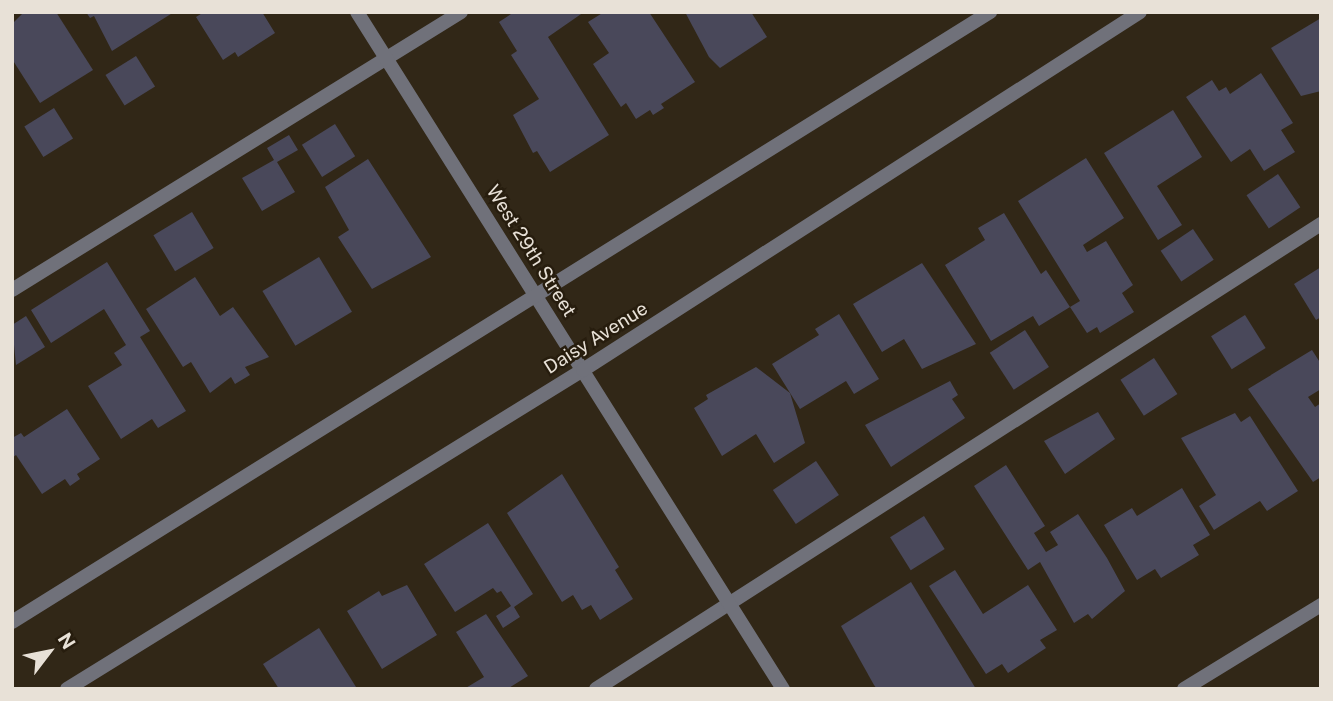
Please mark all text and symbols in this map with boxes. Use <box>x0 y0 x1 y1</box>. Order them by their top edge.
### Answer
street label: West 29th Street <box>481 181 581 321</box>
street label: Daisy Avenue <box>540 297 652 379</box>
north arrow <box>14 617 84 687</box>
text: N <box>54 629 80 653</box>

